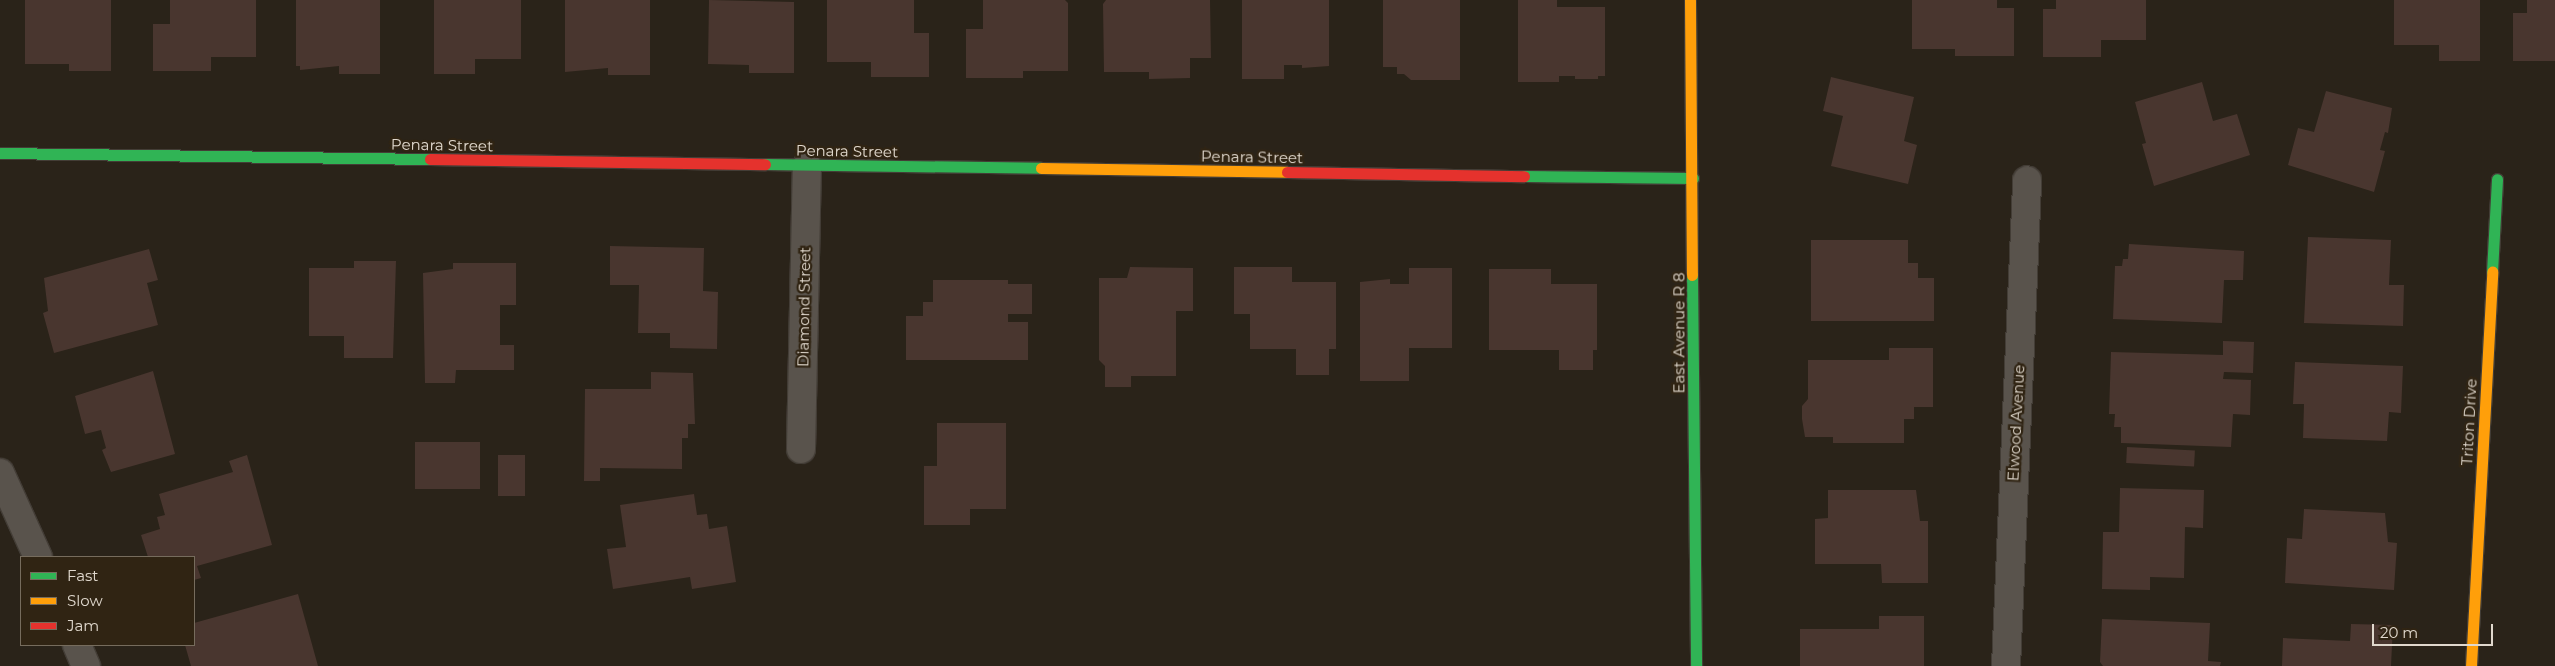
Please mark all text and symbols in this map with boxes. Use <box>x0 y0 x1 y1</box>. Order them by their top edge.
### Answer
street label: Penara Street <box>391 135 493 155</box>
street label: Penara Street <box>796 141 898 161</box>
street label: Penara Street <box>1201 147 1303 167</box>
street label: Diamond Street <box>794 247 814 367</box>
street label: East Avenue R 8 <box>1670 273 1688 393</box>
street label: Elwood Avenue <box>2004 364 2028 482</box>
street label: Triton Drive <box>2458 378 2480 466</box>
legend <box>20 556 195 646</box>
text: Fast <box>67 566 98 585</box>
text: Slow <box>67 591 103 610</box>
scale bar <box>2375 614 2496 646</box>
text: Jam <box>67 616 99 635</box>
text: 20 m <box>2380 623 2418 642</box>

